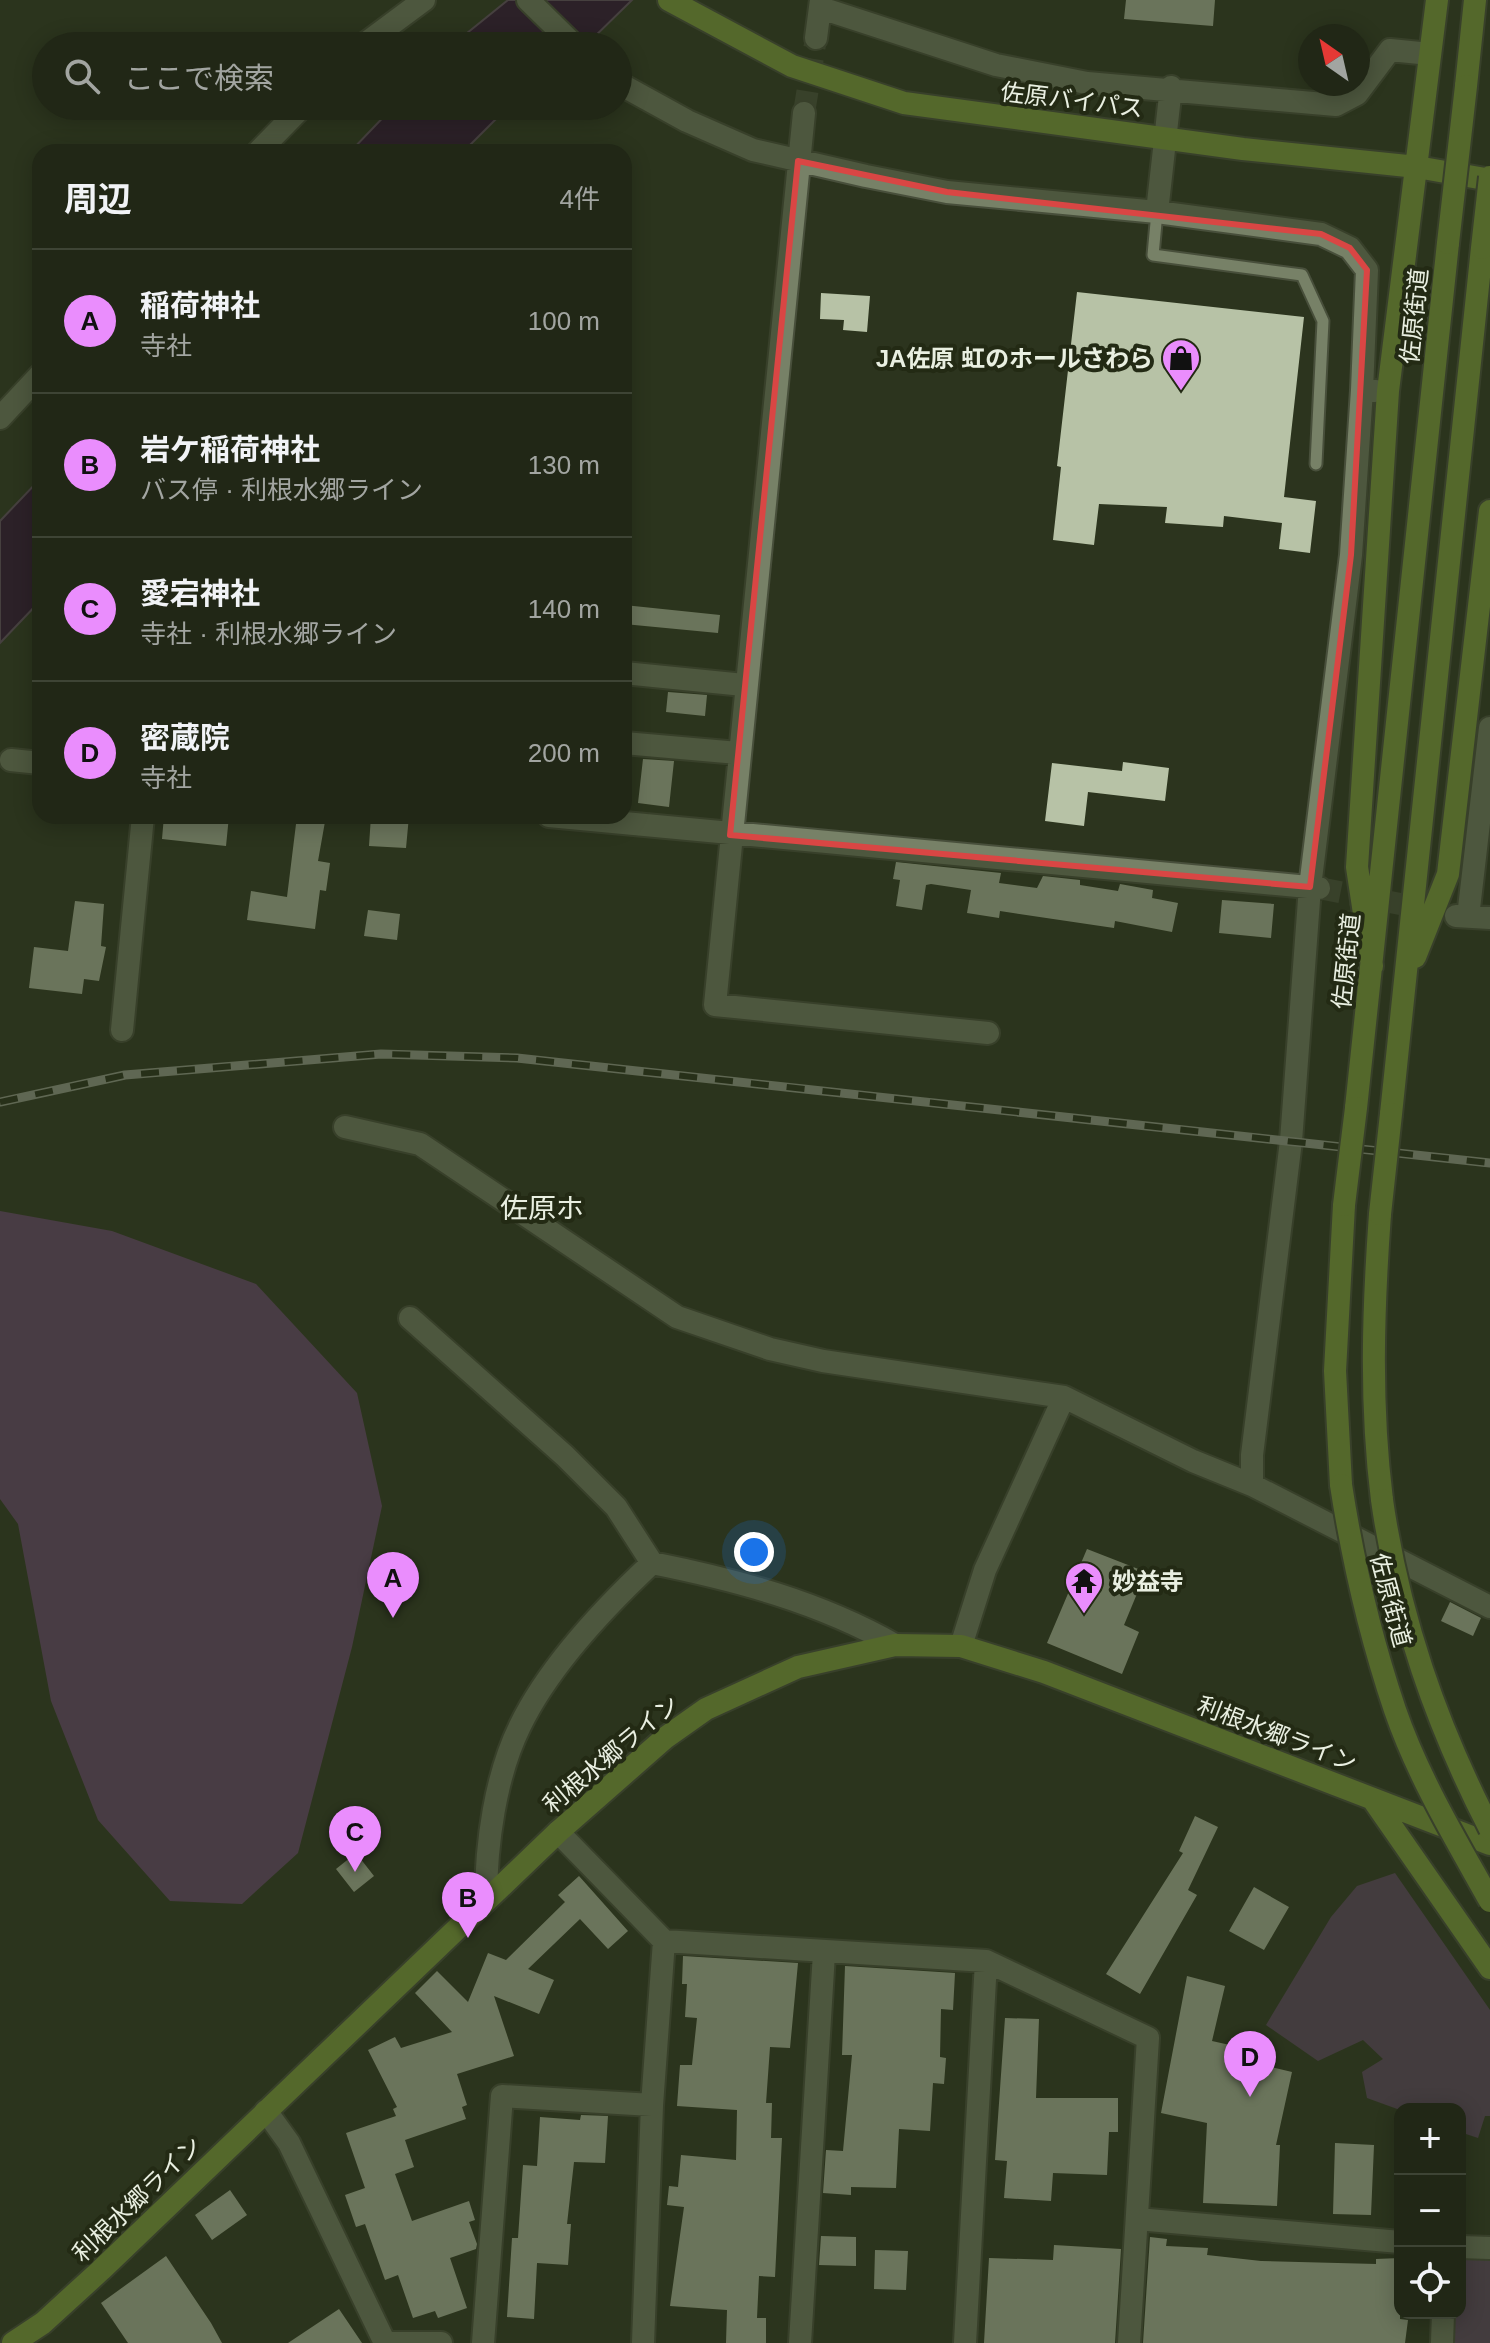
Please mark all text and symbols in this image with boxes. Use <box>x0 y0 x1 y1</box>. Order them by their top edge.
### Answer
north arrow <box>1298 24 1370 96</box>
search box <box>32 32 632 120</box>
icon: search <box>60 54 104 98</box>
text: ここで検索 <box>124 62 274 95</box>
street label: 佐原バイパス <box>999 78 1145 122</box>
text: 周辺 <box>64 180 132 218</box>
text: 4件 <box>560 184 600 214</box>
street label: 佐原街道 <box>1396 267 1432 365</box>
text: 稲荷神社 <box>140 289 260 322</box>
text: A <box>81 306 99 336</box>
text: 100 m <box>528 306 600 336</box>
text: 寺社 <box>140 331 192 361</box>
shop icon: JA佐原 虹のホールさわら <box>1160 337 1202 392</box>
place label: JA佐原 虹のホールさわら <box>876 345 1153 372</box>
text: 岩ケ稲荷神社 <box>140 433 320 466</box>
text: B <box>81 450 99 480</box>
text: 130 m <box>528 450 600 480</box>
text: バス停 · 利根水郷ライン <box>140 475 423 505</box>
text: 愛宕神社 <box>140 577 260 610</box>
text: C <box>81 594 99 624</box>
text: 140 m <box>528 594 600 624</box>
text: 寺社 · 利根水郷ライン <box>140 619 397 649</box>
text: 密蔵院 <box>140 721 230 754</box>
text: D <box>81 738 99 768</box>
text: 200 m <box>528 738 600 768</box>
text: 寺社 <box>140 763 192 793</box>
street label: 佐原街道 <box>1328 912 1364 1010</box>
district label: 佐原ホ <box>500 1193 584 1224</box>
your location <box>734 1532 774 1572</box>
street label: 佐原街道 <box>1366 1550 1416 1650</box>
pin: A <box>367 1552 419 1618</box>
temple icon: 妙益寺 <box>1063 1560 1105 1615</box>
place label: 妙益寺 <box>1112 1568 1184 1595</box>
street label: 利根水郷ライン <box>538 1690 684 1818</box>
street label: 利根水郷ライン <box>1194 1691 1360 1777</box>
pin: C <box>329 1806 381 1872</box>
pin: B <box>442 1872 494 1938</box>
pin: D <box>1224 2031 1276 2097</box>
map controls <box>1394 2103 1466 2319</box>
button: + <box>1394 2103 1466 2175</box>
street label: 利根水郷ライン <box>67 2131 207 2267</box>
button: − <box>1394 2175 1466 2247</box>
button: locate <box>1394 2247 1466 2319</box>

